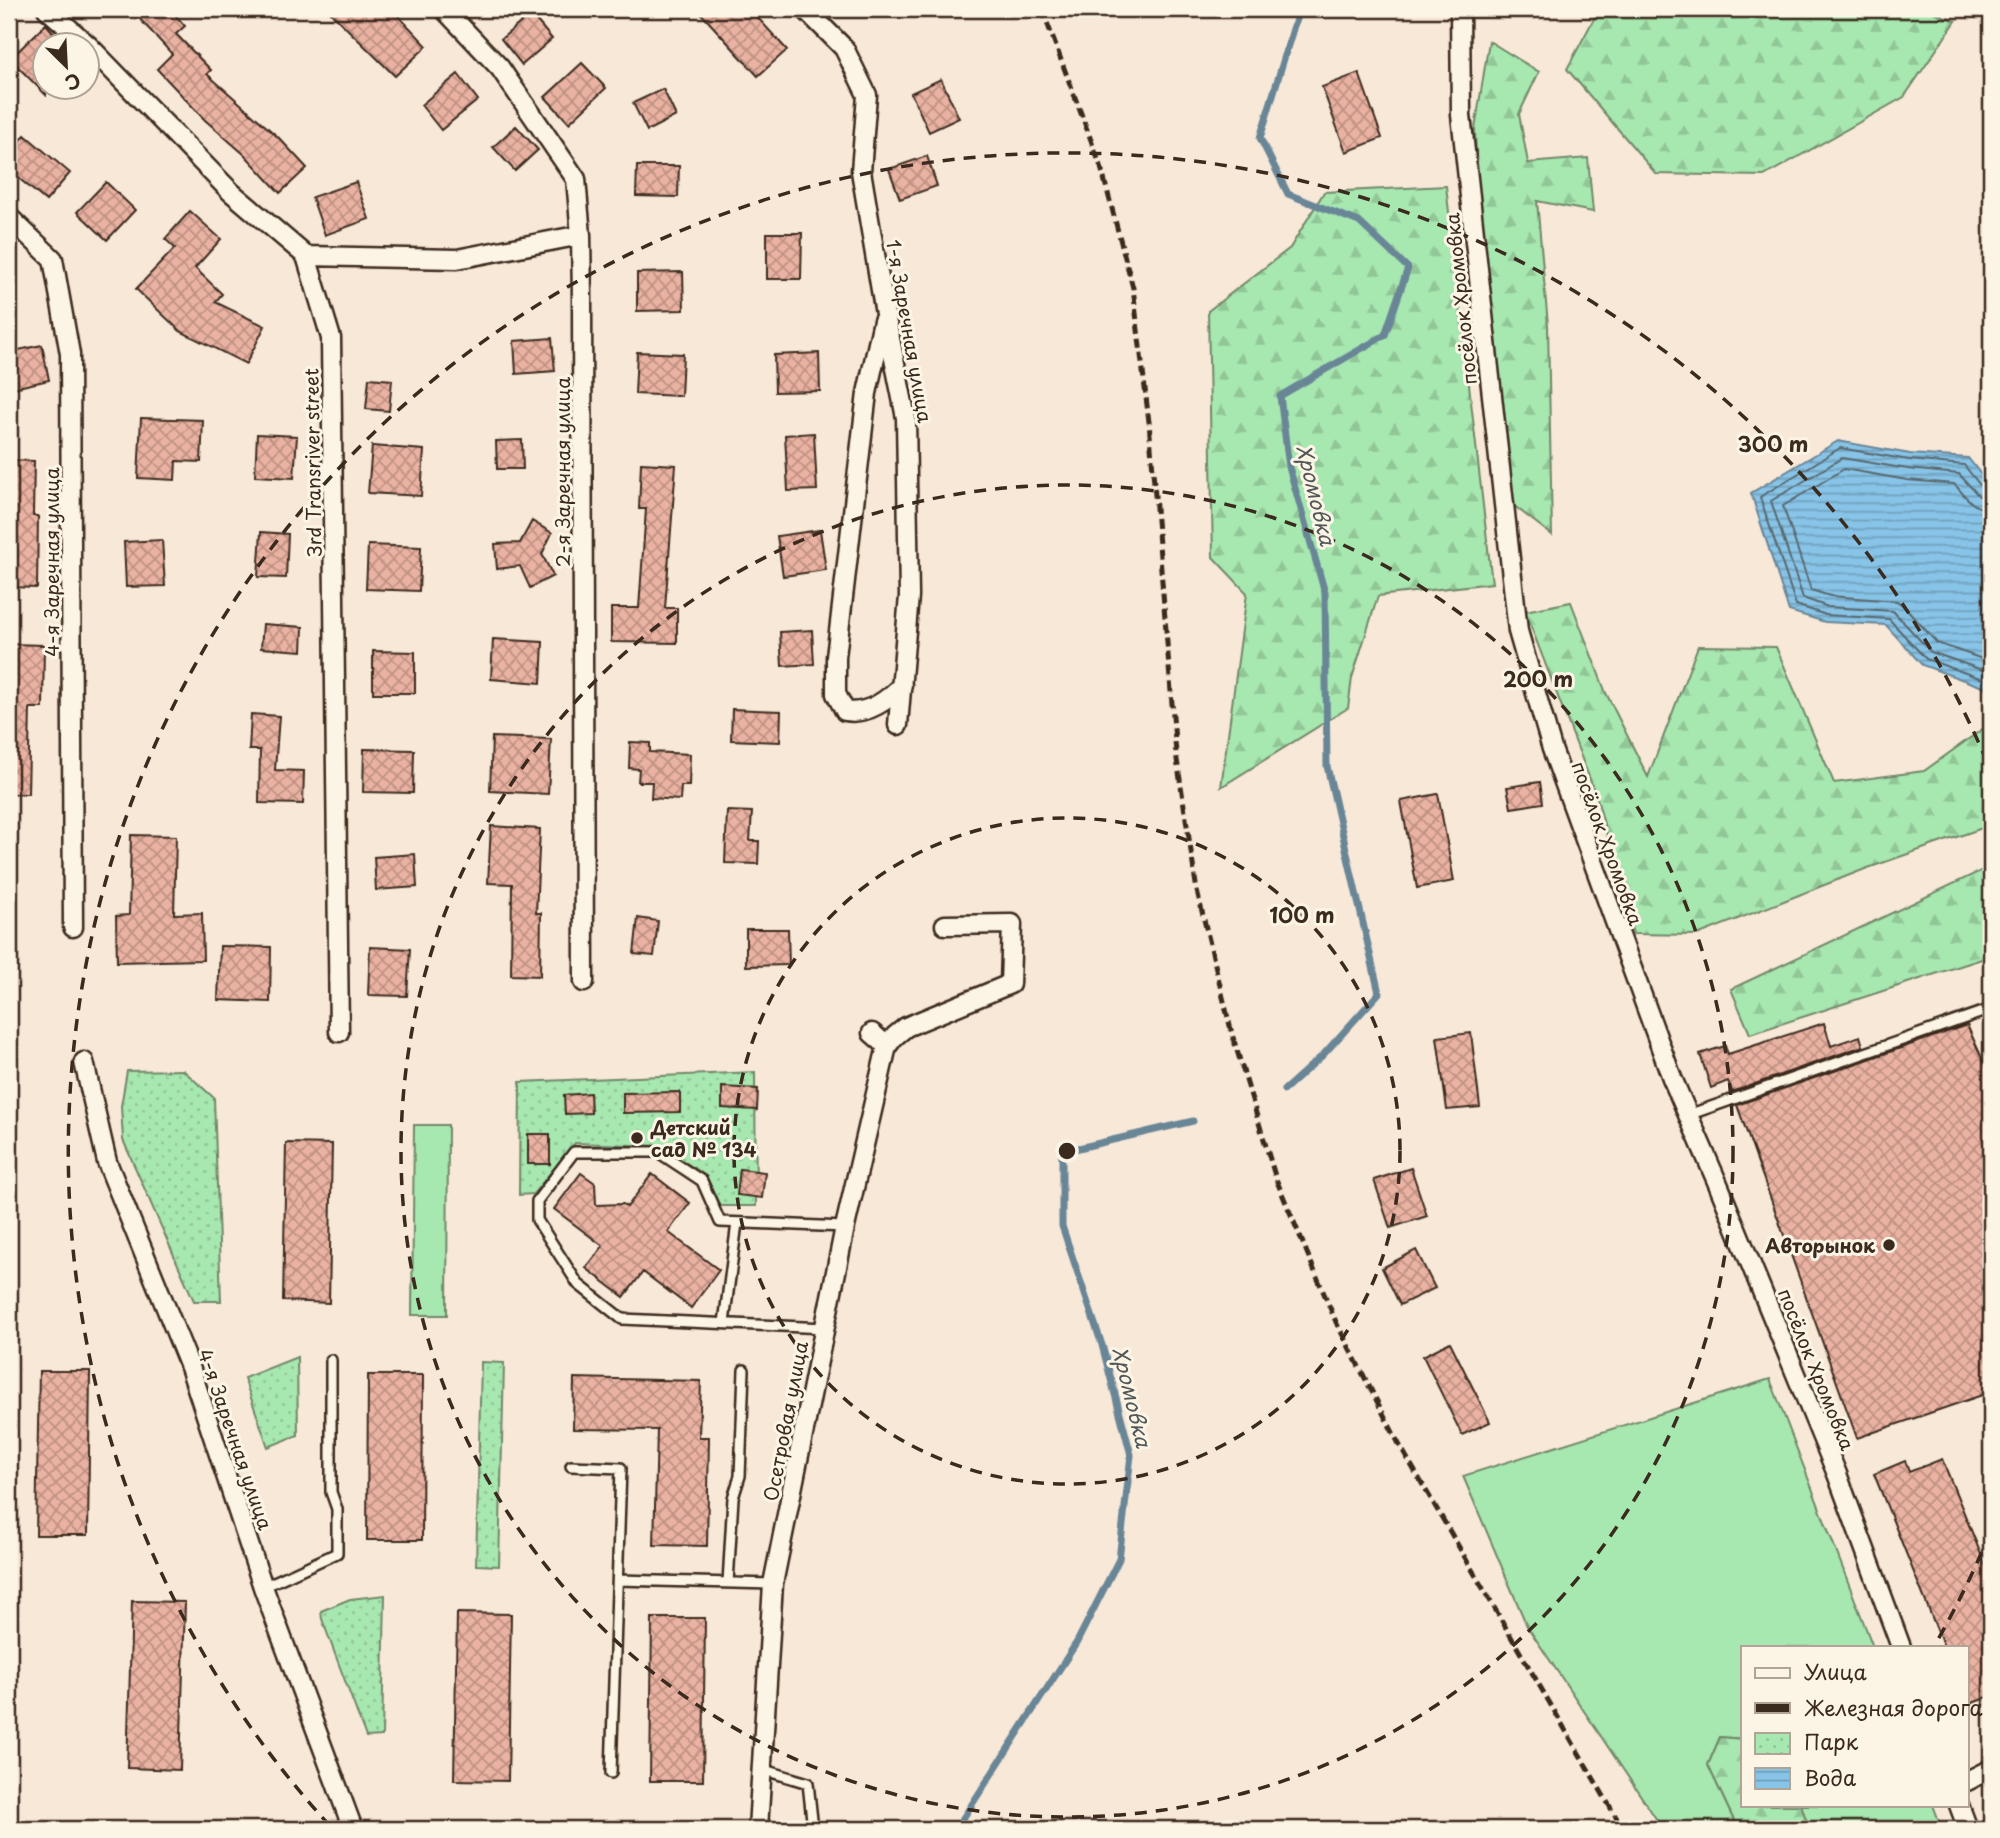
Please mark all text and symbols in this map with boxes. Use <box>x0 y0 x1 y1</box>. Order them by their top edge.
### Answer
north arrow <box>32 32 102 102</box>
text: С <box>61 67 86 98</box>
street label: посёлок Хромовка <box>1437 211 1483 386</box>
street label: 1-я Заречная улица <box>880 237 940 425</box>
street label: 3rd Transriver street <box>296 368 328 558</box>
street label: 2-я Заречная улица <box>548 377 576 567</box>
text: 300 m <box>1738 427 1808 459</box>
water label: Хромовка <box>1289 441 1345 550</box>
street label: 4-я Заречная улица <box>37 467 65 657</box>
text: 200 m <box>1503 662 1573 694</box>
street label: посёлок Хромовка <box>1565 757 1651 929</box>
text: 100 m <box>1269 898 1335 930</box>
place label: Детский сад № 134 <box>650 1113 757 1163</box>
marker: Детский сад № 134 <box>629 1130 645 1146</box>
centre of rings <box>1055 1139 1079 1163</box>
place label: Авторынок <box>1765 1231 1876 1259</box>
marker: Авторынок <box>1881 1237 1897 1253</box>
street label: посёлок Хромовка <box>1772 1284 1862 1454</box>
street label: Осетровая улица <box>756 1339 814 1503</box>
water label: Хромовка <box>1105 1343 1161 1452</box>
street label: 4-я Заречная улица <box>192 1345 280 1533</box>
legend <box>1741 1646 1968 1806</box>
text: Улица <box>1804 1655 1867 1687</box>
text: Железная дорога <box>1804 1691 1982 1723</box>
text: Парк <box>1804 1725 1859 1757</box>
text: Вода <box>1804 1761 1856 1793</box>

